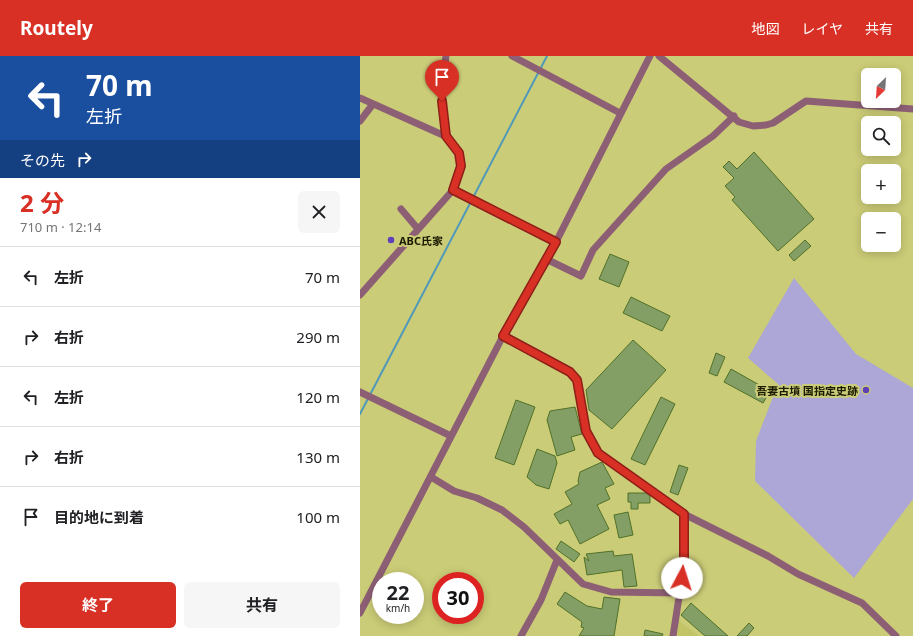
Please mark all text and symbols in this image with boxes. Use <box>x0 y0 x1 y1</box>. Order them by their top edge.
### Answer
text: Routely <box>20 15 93 41</box>
text: 地図 <box>751 19 779 38</box>
text: レイヤ <box>801 19 843 38</box>
text: 共有 <box>865 19 893 38</box>
pin <box>425 60 459 101</box>
text: 70 m <box>86 66 153 104</box>
icon: arrive <box>431 66 453 88</box>
north arrow <box>861 68 901 108</box>
map controls <box>861 68 901 252</box>
icon: left <box>20 72 72 124</box>
text: 左折 <box>86 104 122 128</box>
button: search <box>861 116 901 156</box>
icon: right <box>73 148 95 170</box>
text: その先 <box>20 150 65 170</box>
button: + <box>861 164 901 204</box>
text: 2 分 <box>20 186 64 219</box>
button: close <box>298 191 340 233</box>
button: − <box>861 212 901 252</box>
text: 710 m · 12:14 <box>20 218 101 236</box>
place label: ABC氏家 <box>399 233 443 248</box>
marker: ABC氏家 <box>386 235 396 245</box>
icon: left <box>20 266 42 288</box>
text: 左折 <box>54 267 84 287</box>
text: 70 m <box>305 267 340 287</box>
icon: right <box>20 326 42 348</box>
text: 右折 <box>54 327 84 347</box>
text: 290 m <box>296 327 340 347</box>
place label: 吾妻古墳 国指定史跡 <box>756 383 858 398</box>
marker: 吾妻古墳 国指定史跡 <box>861 385 871 395</box>
icon: left <box>20 386 42 408</box>
text: 左折 <box>54 387 84 407</box>
text: 120 m <box>296 387 340 407</box>
icon: right <box>20 446 42 468</box>
text: 右折 <box>54 447 84 467</box>
text: 130 m <box>296 447 340 467</box>
icon: arrive <box>20 506 42 528</box>
text: 目的地に到着 <box>54 507 144 527</box>
text: 100 m <box>296 507 340 527</box>
position arrow <box>661 557 703 599</box>
speed limit sign: 30 <box>432 572 484 624</box>
text: 22 <box>387 579 409 606</box>
button: 終了 <box>20 582 176 628</box>
button: 共有 <box>184 582 340 628</box>
text: km/h <box>386 601 410 615</box>

